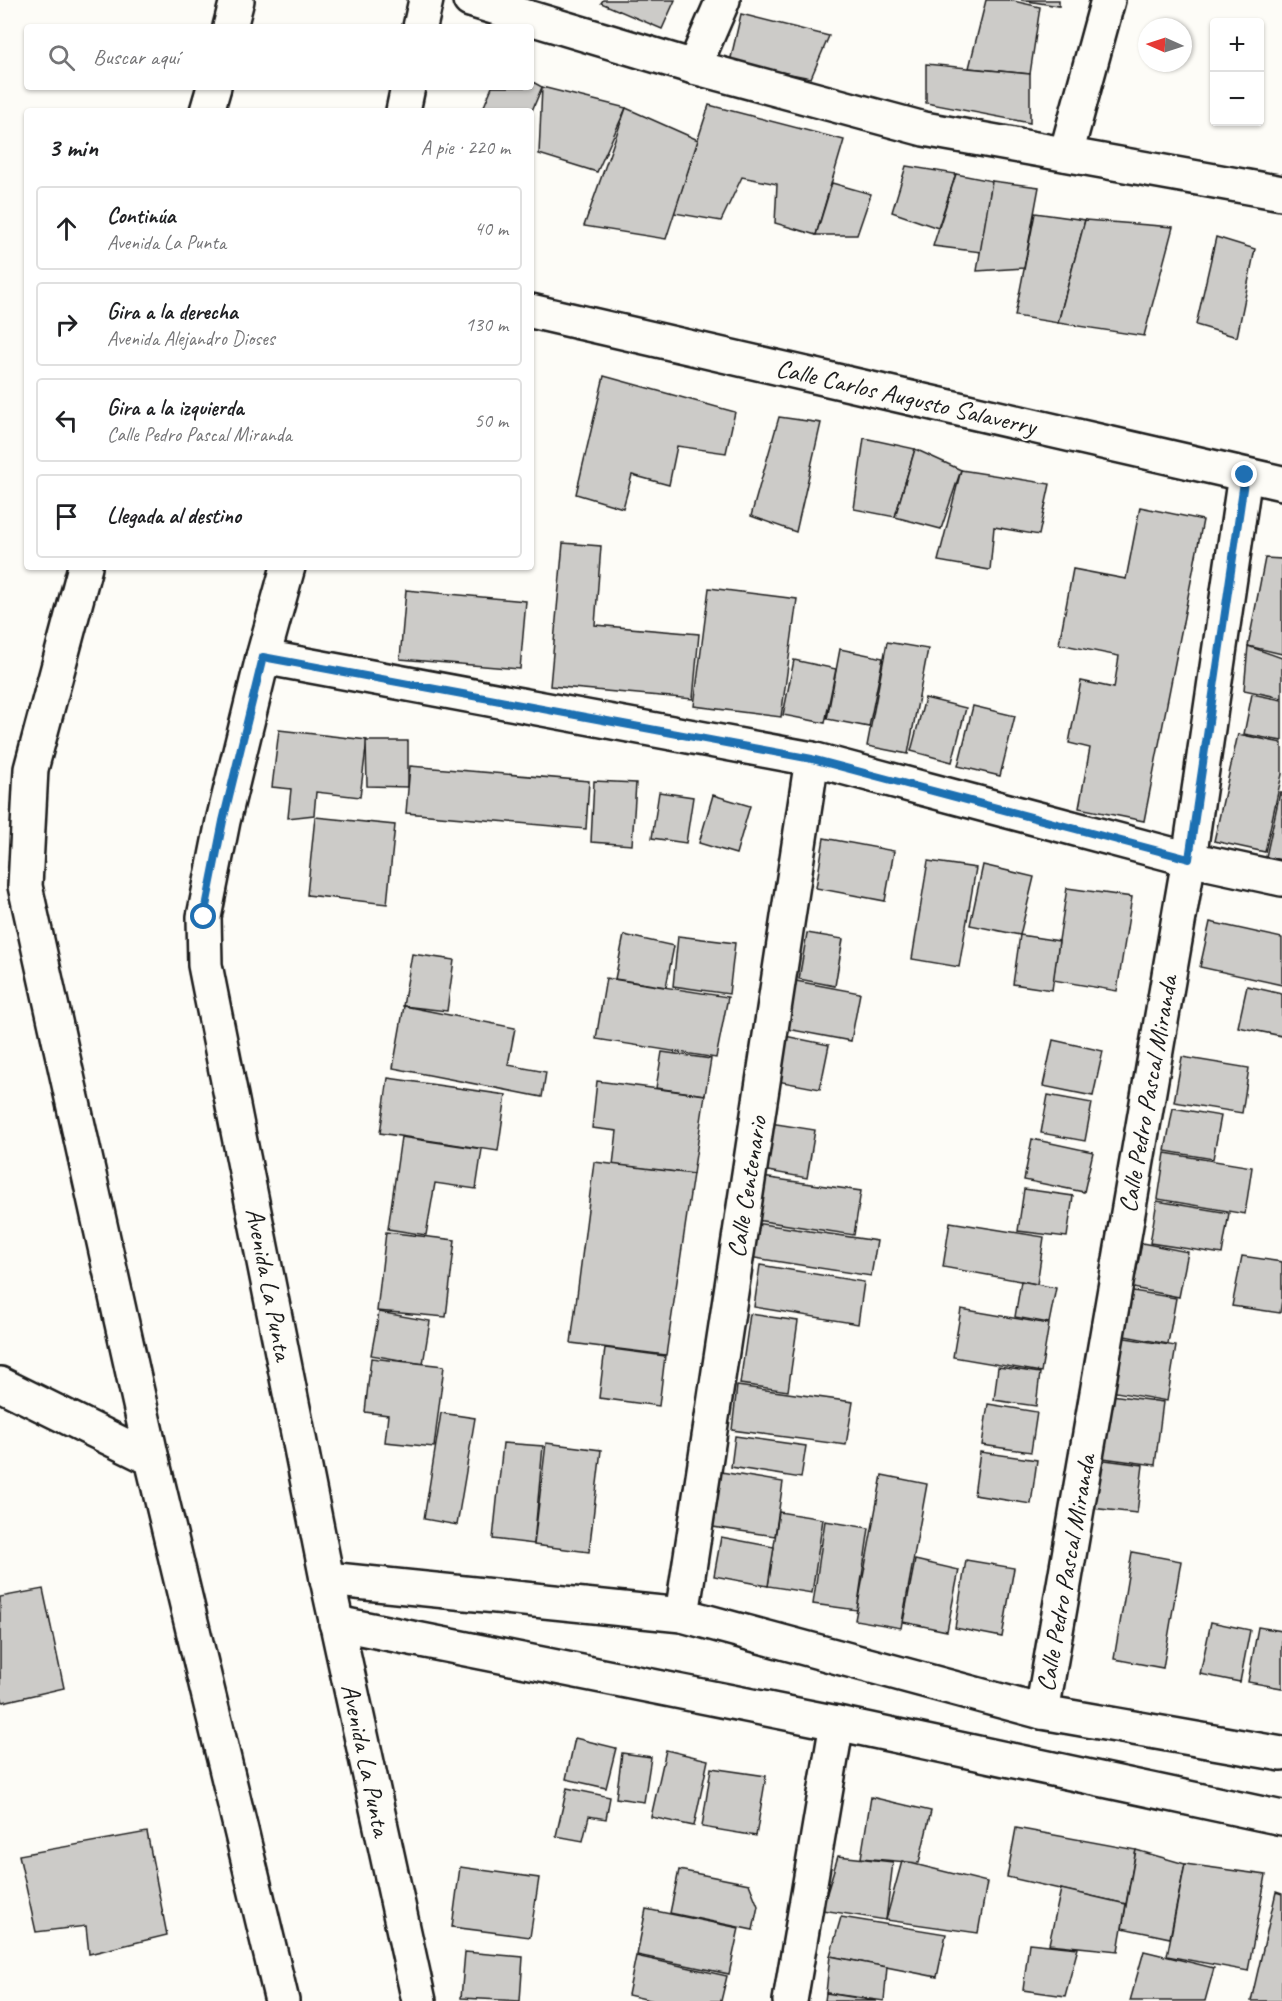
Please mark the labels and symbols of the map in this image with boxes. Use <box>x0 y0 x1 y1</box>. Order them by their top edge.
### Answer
north arrow <box>1138 18 1192 72</box>
street label: Calle Carlos Augusto Salaverry <box>773 351 1041 443</box>
route end <box>1231 461 1257 487</box>
route start <box>190 903 216 929</box>
street label: Calle Pedro Pascal Miranda <box>1111 971 1186 1215</box>
street label: Calle Centenario <box>720 1112 775 1260</box>
street label: Avenida La Punta <box>238 1205 300 1365</box>
street label: Calle Pedro Pascal Miranda <box>1029 1450 1104 1694</box>
street label: Avenida La Punta <box>334 1681 399 1841</box>

